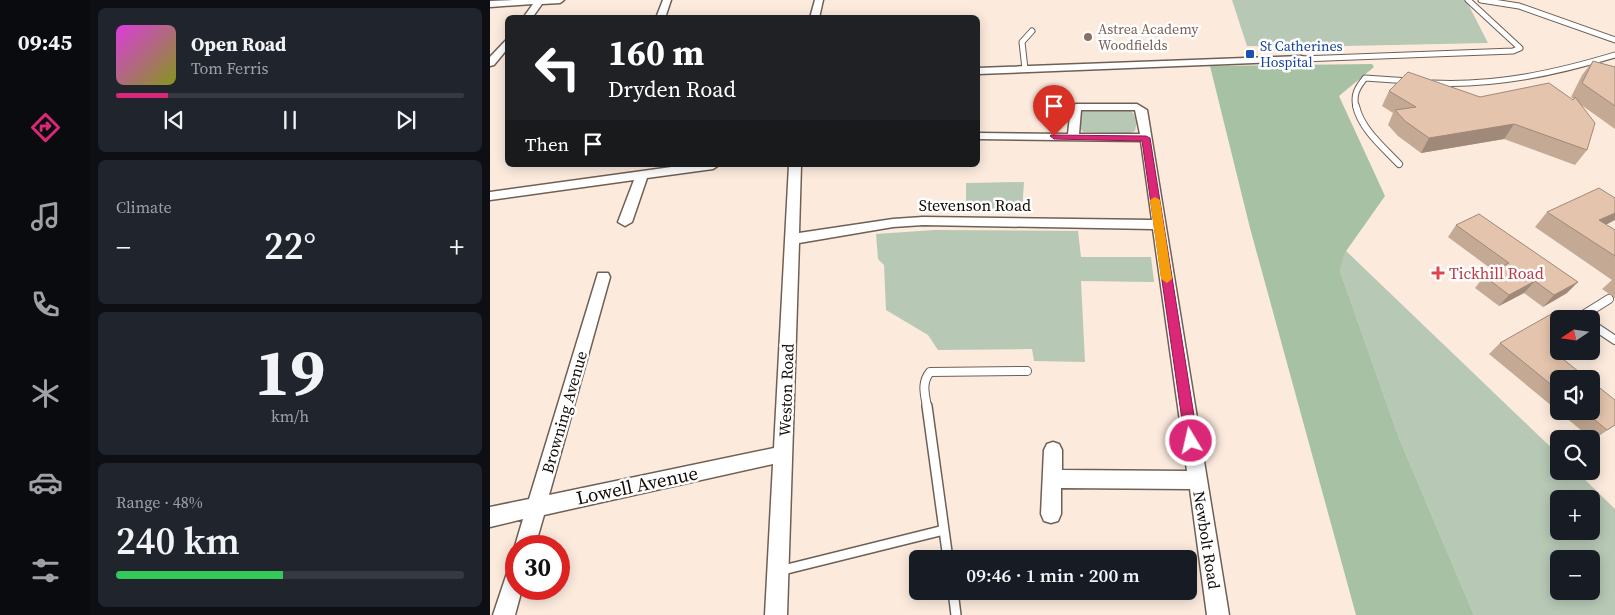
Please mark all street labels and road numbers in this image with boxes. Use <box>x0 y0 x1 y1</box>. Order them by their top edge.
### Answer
street label: Stevenson Road <box>919 194 1031 216</box>
street label: Weston Road <box>773 343 799 437</box>
street label: Browning Avenue <box>536 348 592 476</box>
street label: Lowell Avenue <box>574 459 700 511</box>
street label: Newbolt Road <box>1188 489 1226 591</box>

